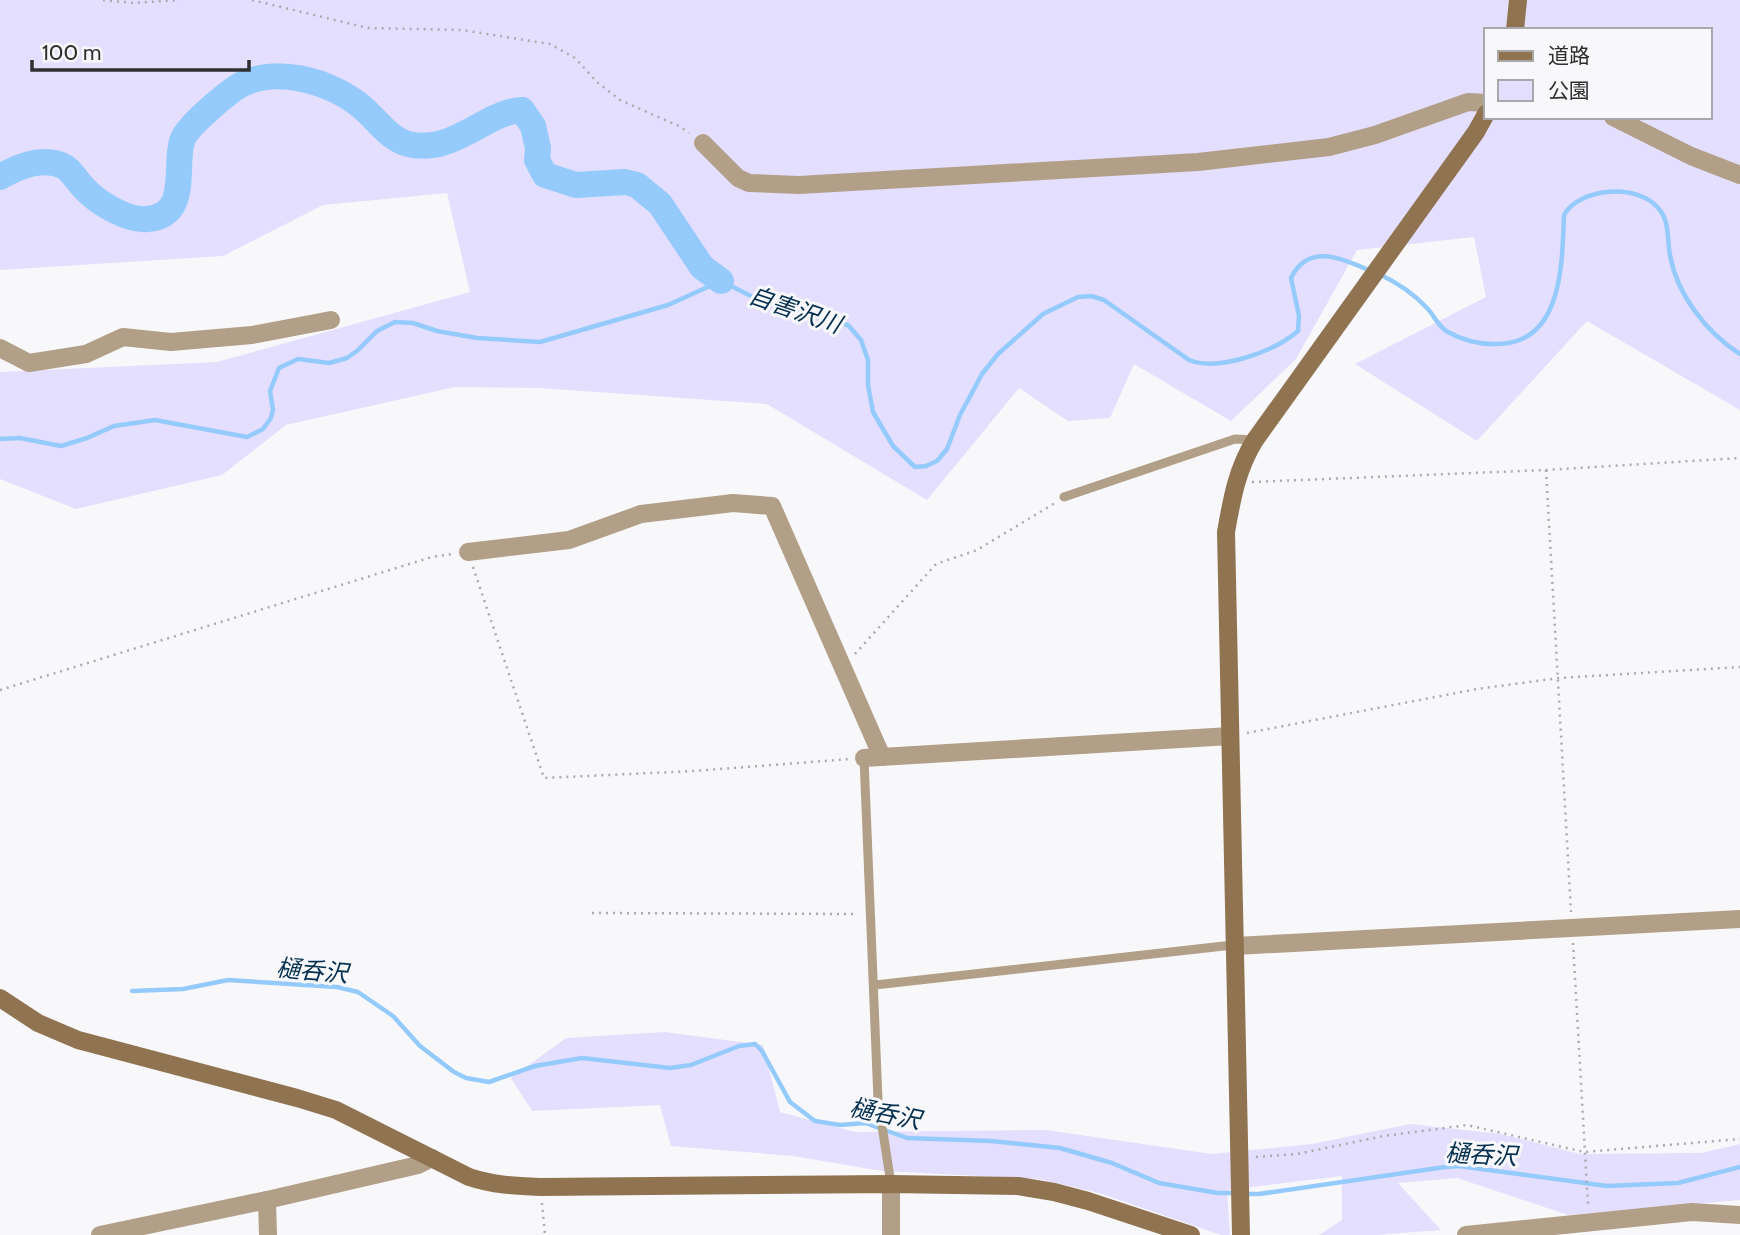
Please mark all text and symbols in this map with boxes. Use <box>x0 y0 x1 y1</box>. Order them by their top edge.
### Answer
scale bar <box>32 28 248 72</box>
legend <box>1484 28 1712 119</box>
text: 100 m <box>42 40 101 65</box>
text: 道路 <box>1548 43 1590 68</box>
text: 公園 <box>1548 78 1590 103</box>
water label: 自害沢川 <box>745 280 848 340</box>
water label: 樋呑沢 <box>275 953 352 988</box>
water label: 樋呑沢 <box>847 1092 926 1135</box>
water label: 樋呑沢 <box>1444 1138 1521 1171</box>

